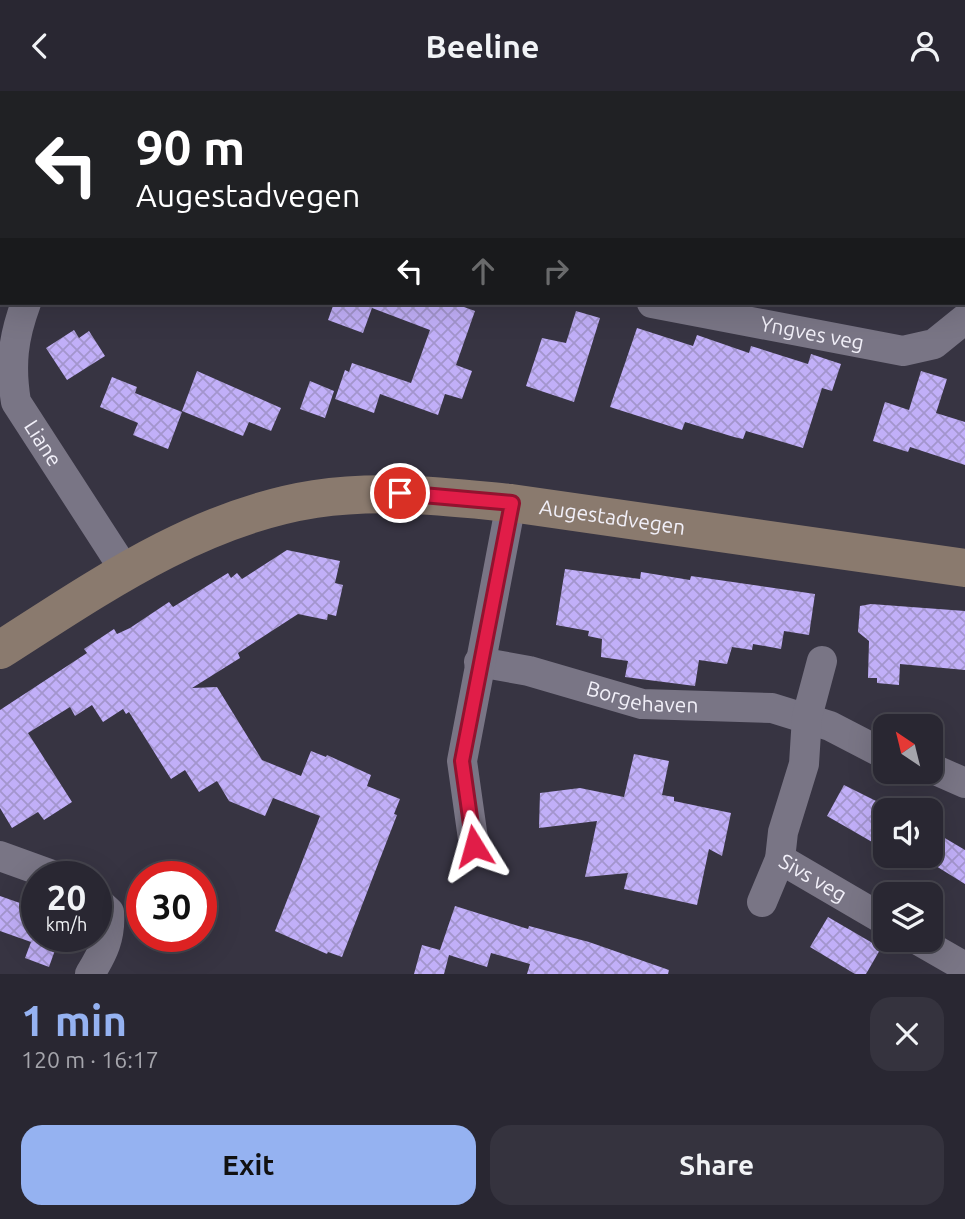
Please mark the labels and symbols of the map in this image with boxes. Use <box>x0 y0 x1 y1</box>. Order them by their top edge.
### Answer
street label: Yngves veg <box>758 311 866 354</box>
street label: Liane <box>20 415 67 470</box>
pin <box>370 463 430 523</box>
street label: Augestadvegen <box>538 494 687 539</box>
street label: Borgehaven <box>584 675 699 717</box>
north arrow <box>873 714 943 784</box>
position arrow <box>437 809 511 883</box>
street label: Sivs veg <box>775 848 851 906</box>
speed limit sign: 30 <box>126 861 217 952</box>

